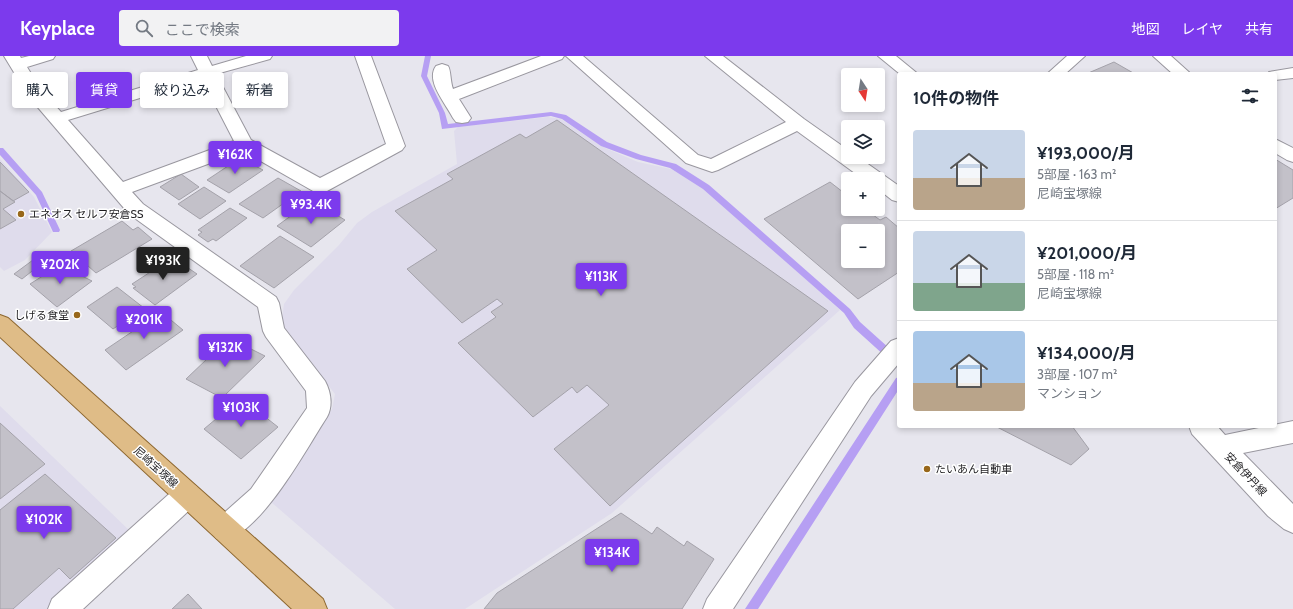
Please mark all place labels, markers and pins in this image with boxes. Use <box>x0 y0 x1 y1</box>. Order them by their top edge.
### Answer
pin: ¥162K <box>207 141 263 175</box>
pin: ¥93.4K <box>278 191 344 225</box>
place label: エネオス セルフ安倉SS <box>29 207 144 221</box>
marker: エネオス セルフ安倉SS <box>16 209 26 219</box>
pin: ¥193K <box>135 247 191 281</box>
pin: ¥202K <box>32 251 88 285</box>
pin: ¥113K <box>573 263 629 297</box>
pin: ¥201K <box>116 306 172 340</box>
place label: しげる食堂 <box>14 308 69 322</box>
marker: しげる食堂 <box>72 310 82 320</box>
pin: ¥132K <box>197 334 253 368</box>
pin: ¥103K <box>213 394 269 428</box>
place label: たいあん自動車 <box>935 462 1012 476</box>
marker: たいあん自動車 <box>922 464 932 474</box>
pin: ¥102K <box>16 506 72 540</box>
pin: ¥134K <box>584 539 640 573</box>

